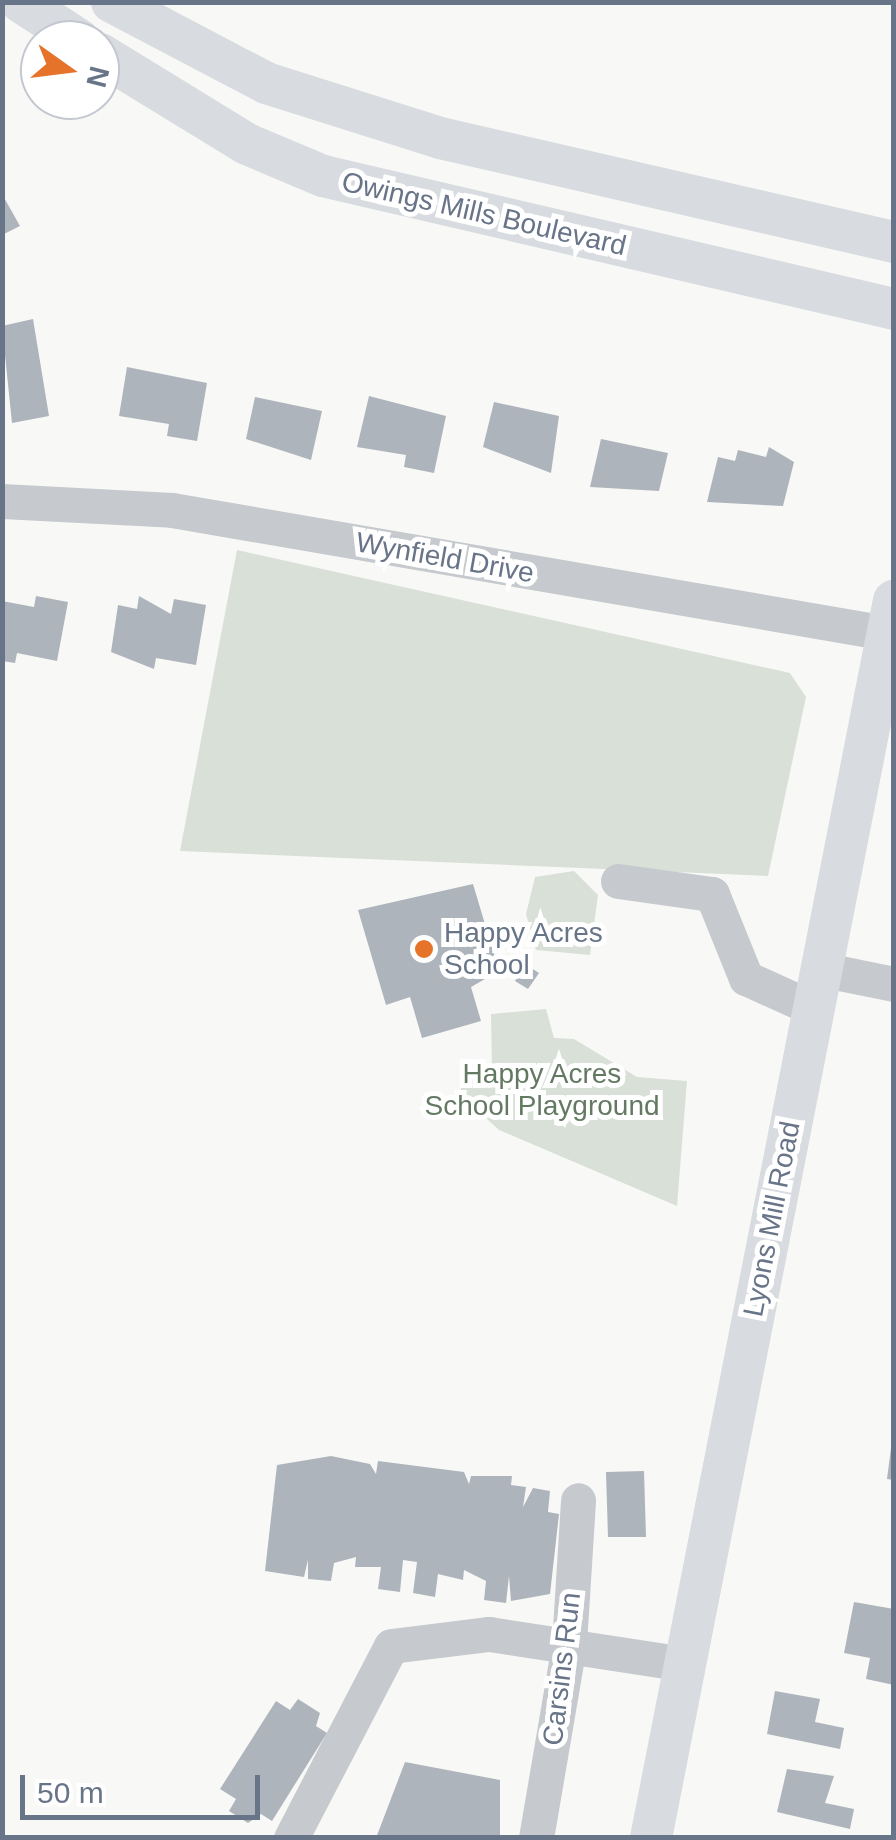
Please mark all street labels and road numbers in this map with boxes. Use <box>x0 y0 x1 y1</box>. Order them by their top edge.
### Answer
street label: Owings Mills Boulevard <box>338 165 630 263</box>
street label: Wynfield Drive <box>353 526 537 590</box>
street label: Lyons Mill Road <box>737 1119 807 1319</box>
street label: Carsins Run <box>536 1590 588 1748</box>

